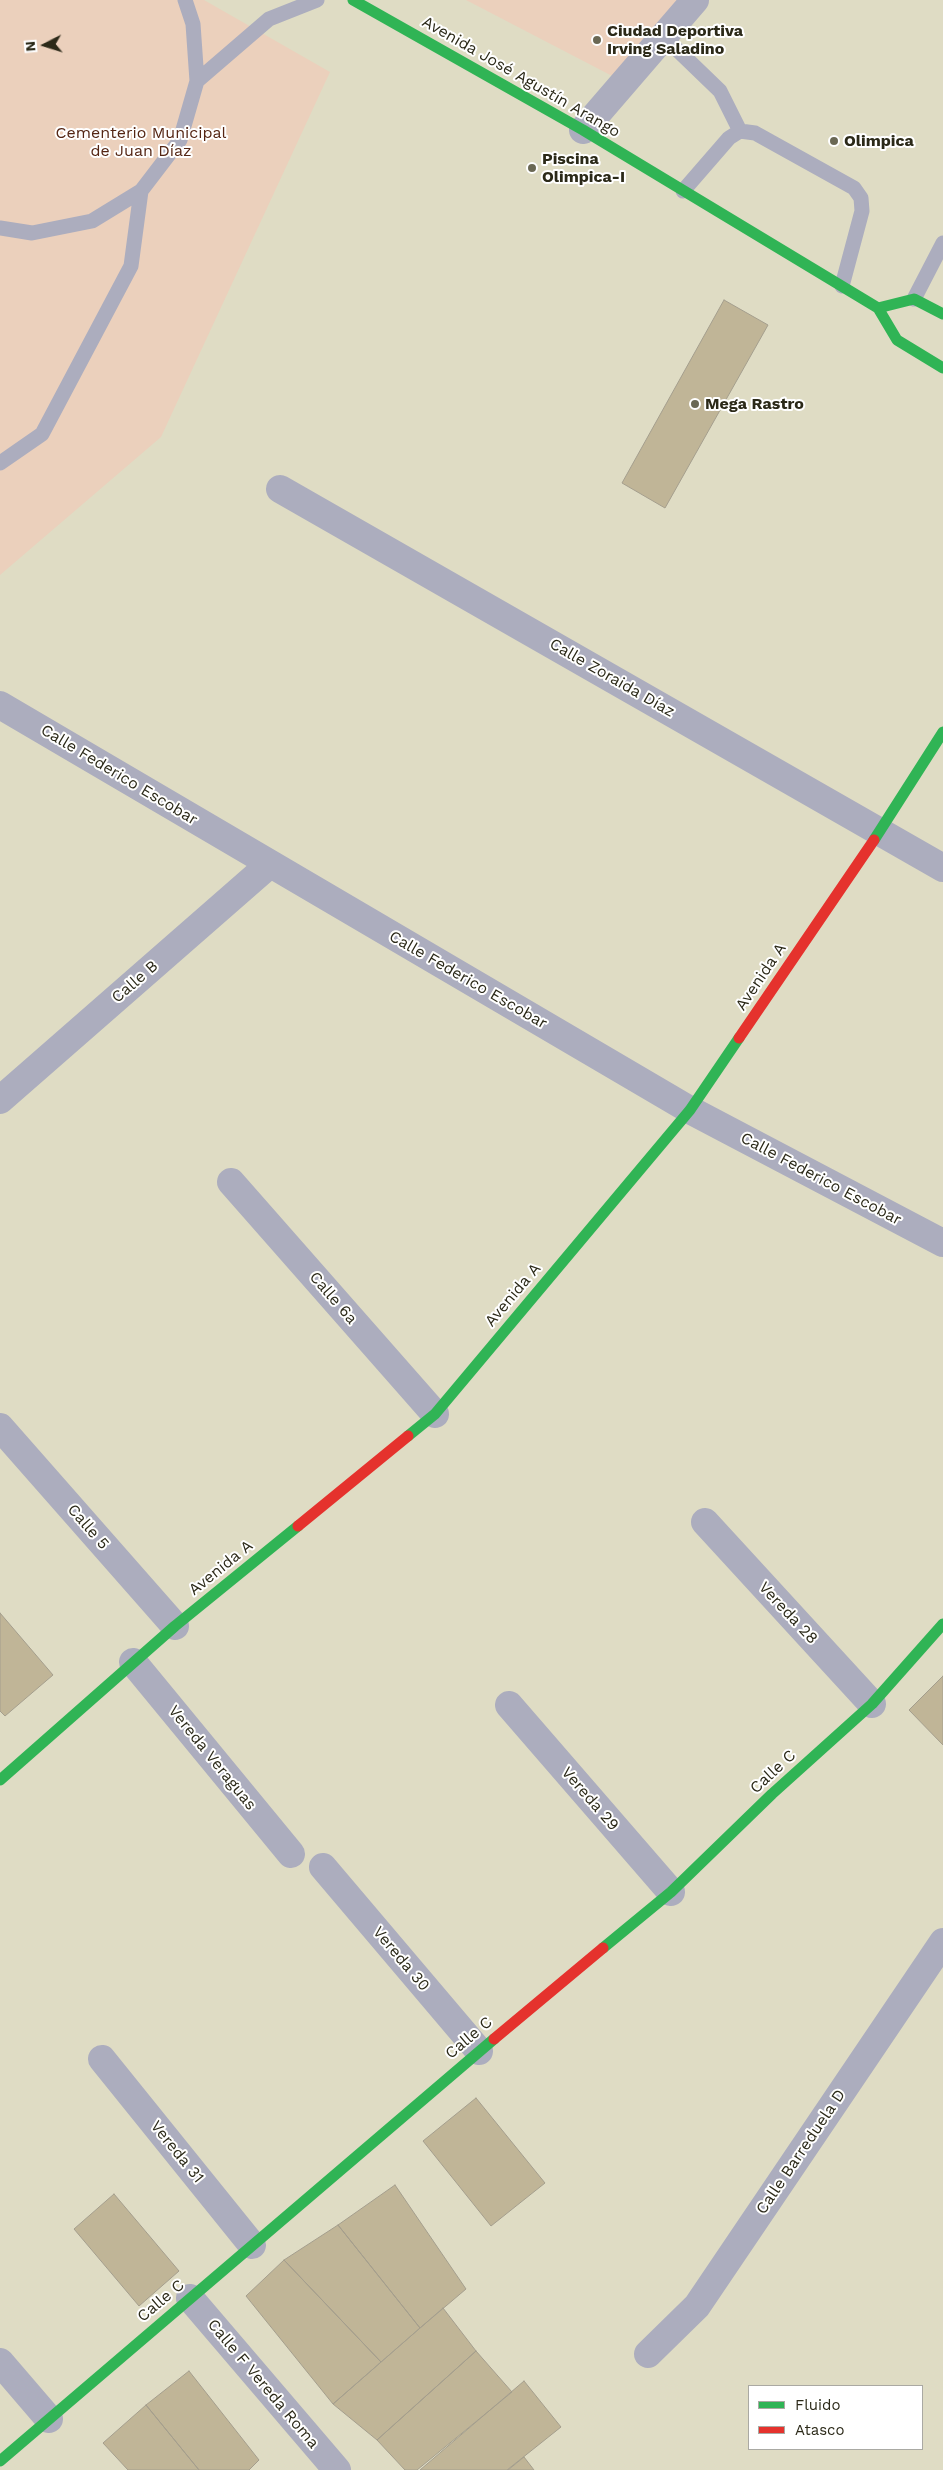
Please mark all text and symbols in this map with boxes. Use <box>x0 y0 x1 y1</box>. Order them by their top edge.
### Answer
street label: Avenida José Agustín Arango <box>419 12 623 142</box>
north arrow <box>20 20 70 70</box>
place label: Ciudad Deportiva Irving Saladino <box>607 21 743 59</box>
marker: Ciudad Deportiva Irving Saladino <box>591 34 603 46</box>
text: N <box>22 40 38 52</box>
park label: Cementerio Municipal de Juan Díaz <box>55 123 227 161</box>
place label: Olimpica <box>844 131 914 151</box>
marker: Olimpica <box>828 135 840 147</box>
place label: Piscina Olimpica-I <box>542 149 625 187</box>
marker: Piscina Olimpica-I <box>526 162 538 174</box>
place label: Mega Rastro <box>705 394 804 414</box>
marker: Mega Rastro <box>689 398 701 410</box>
street label: Calle Zoraida Díaz <box>546 634 678 722</box>
street label: Calle Federico Escobar <box>37 721 201 829</box>
street label: Calle Federico Escobar <box>385 927 551 1033</box>
street label: Avenida A <box>732 940 790 1014</box>
street label: Calle B <box>108 957 162 1007</box>
street label: Calle Federico Escobar <box>737 1128 905 1230</box>
street label: Avenida A <box>481 1259 545 1331</box>
street label: Calle 6a <box>305 1268 361 1328</box>
street label: Calle 5 <box>63 1500 113 1554</box>
street label: Avenida A <box>185 1536 257 1600</box>
street label: Vereda 28 <box>754 1578 822 1648</box>
street label: Vereda Veraguas <box>164 1702 260 1814</box>
street label: Calle C <box>746 1746 800 1798</box>
street label: Vereda 29 <box>557 1763 623 1835</box>
street label: Vereda 30 <box>369 1923 433 1995</box>
street label: Calle C <box>442 2013 496 2063</box>
street label: Calle Barreduela D <box>752 2086 850 2218</box>
street label: Vereda 31 <box>146 2117 208 2187</box>
street label: Calle C <box>134 2276 188 2326</box>
street label: Calle F Vereda Roma <box>203 2315 323 2453</box>
legend <box>748 2385 923 2450</box>
text: Fluido <box>795 2396 840 2414</box>
text: Atasco <box>795 2421 844 2439</box>

